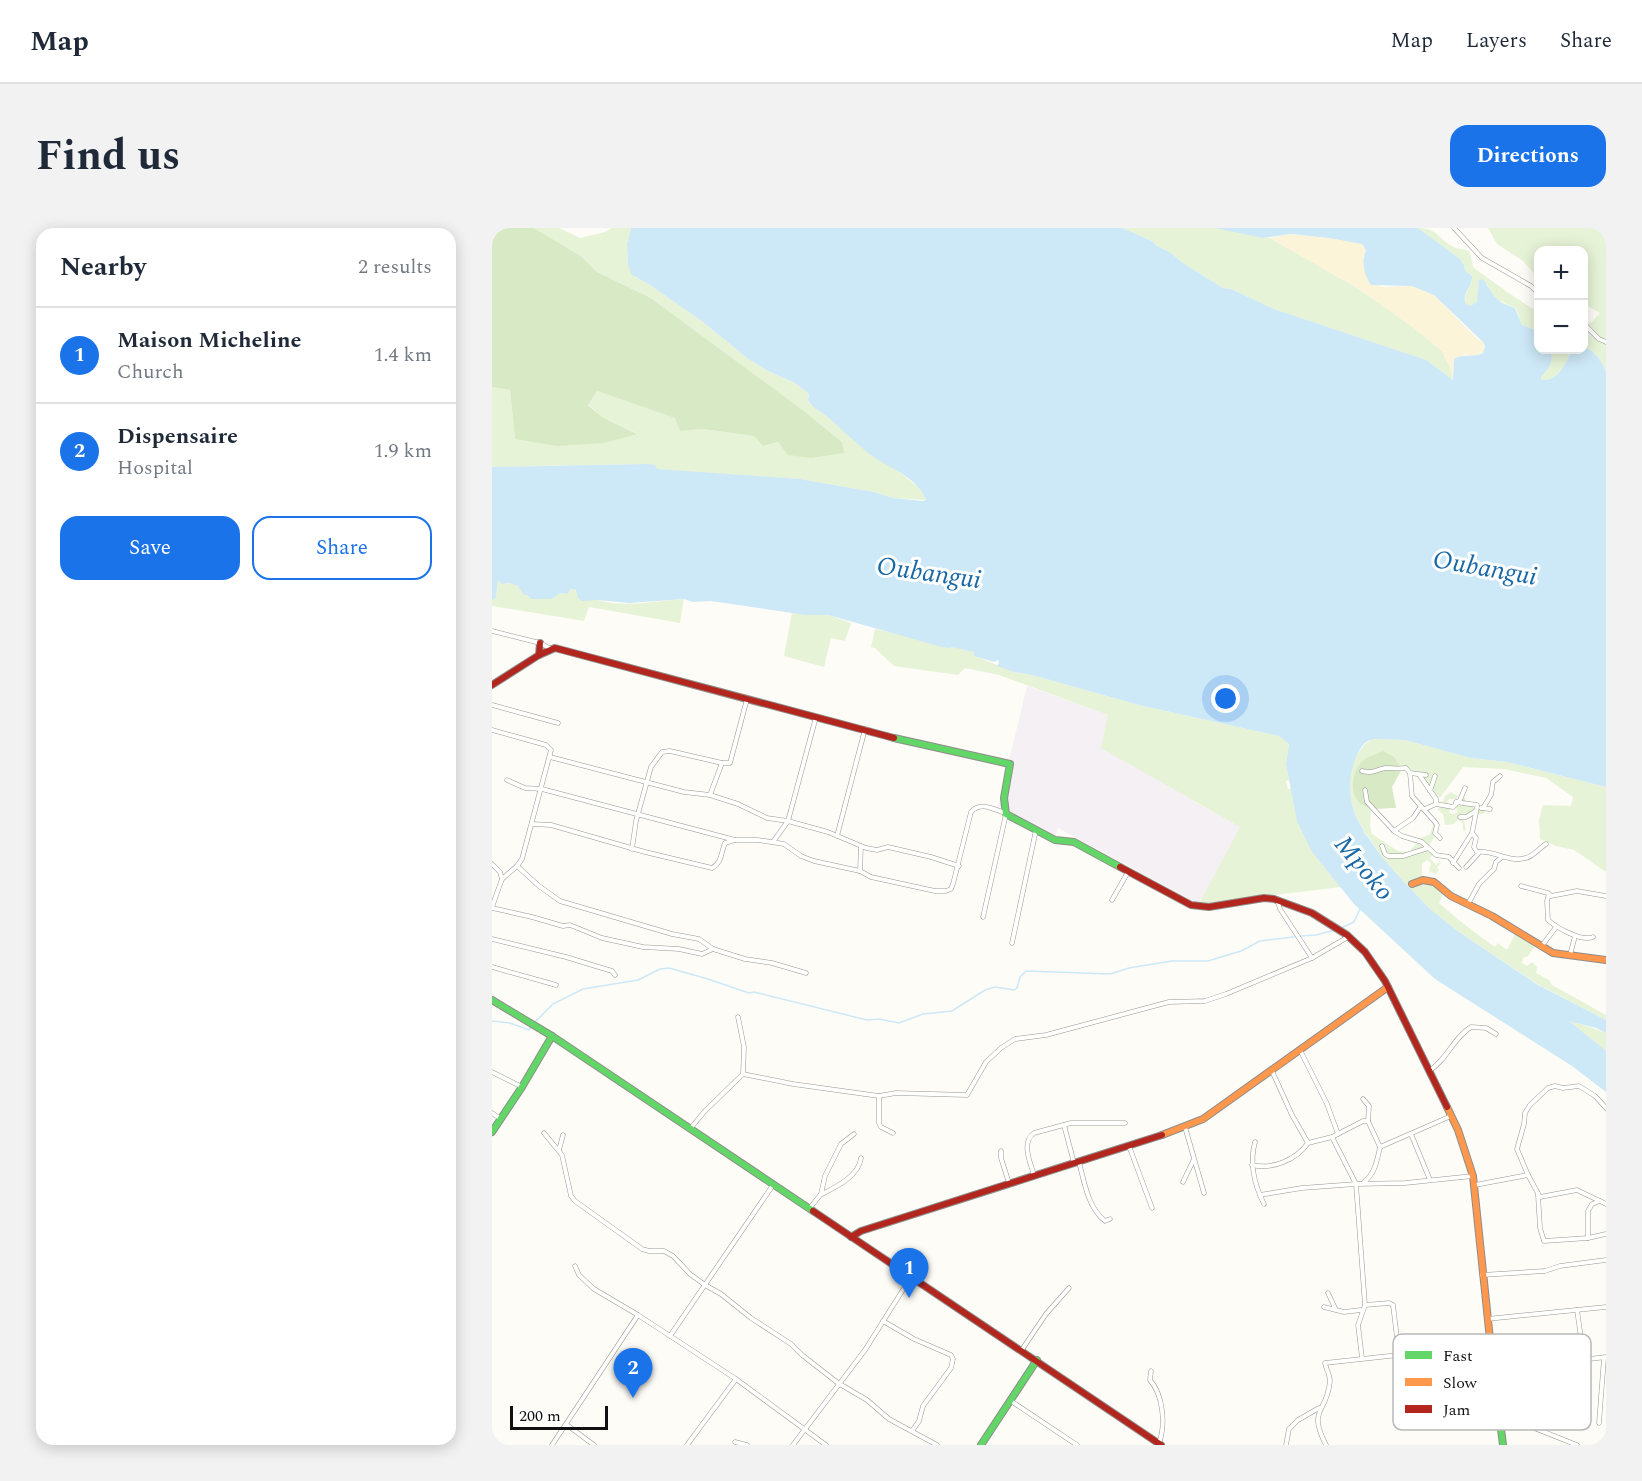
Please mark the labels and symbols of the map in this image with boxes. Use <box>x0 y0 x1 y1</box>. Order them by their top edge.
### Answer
water label: Oubangui <box>1430 539 1540 597</box>
water label: Oubangui <box>874 546 984 600</box>
your location <box>1211 684 1240 713</box>
water label: Mpoko <box>1324 826 1404 910</box>
pin: 1 <box>890 1248 928 1298</box>
legend <box>1393 1334 1591 1430</box>
text: Fast <box>1443 1344 1473 1368</box>
pin: 2 <box>614 1348 652 1398</box>
text: Slow <box>1443 1371 1478 1395</box>
text: Jam <box>1443 1398 1471 1422</box>
scale bar <box>510 1403 608 1430</box>

